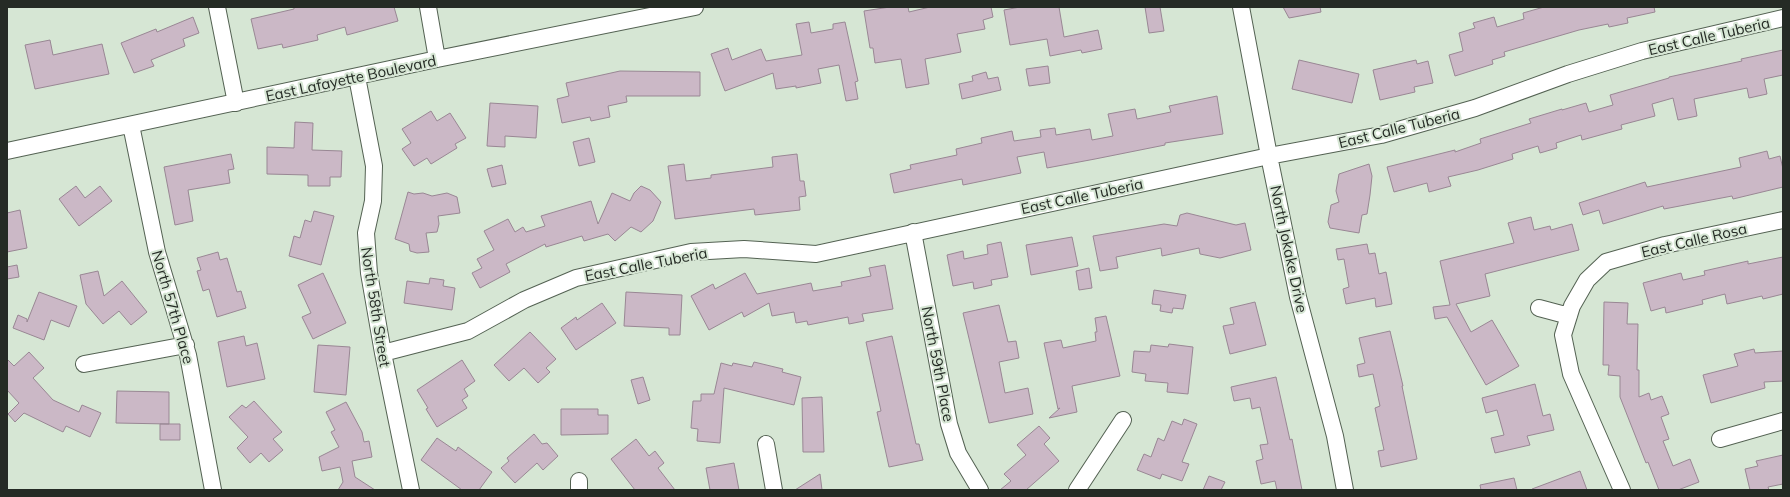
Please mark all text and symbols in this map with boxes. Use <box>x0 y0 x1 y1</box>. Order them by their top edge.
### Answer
street label: East Calle Tuberia <box>1646 13 1772 59</box>
street label: East Lafayette Boulevard <box>264 51 438 105</box>
street label: East Calle Tuberia <box>1336 104 1462 152</box>
street label: East Calle Tuberia <box>1019 174 1145 218</box>
street label: North Jokake Drive <box>1266 184 1312 314</box>
street label: East Calle Rosa <box>1639 219 1749 261</box>
street label: East Calle Tuberia <box>583 243 709 285</box>
street label: North 58th Street <box>357 246 395 368</box>
street label: North 57th Place <box>148 248 198 366</box>
street label: North 59th Place <box>917 305 959 423</box>

